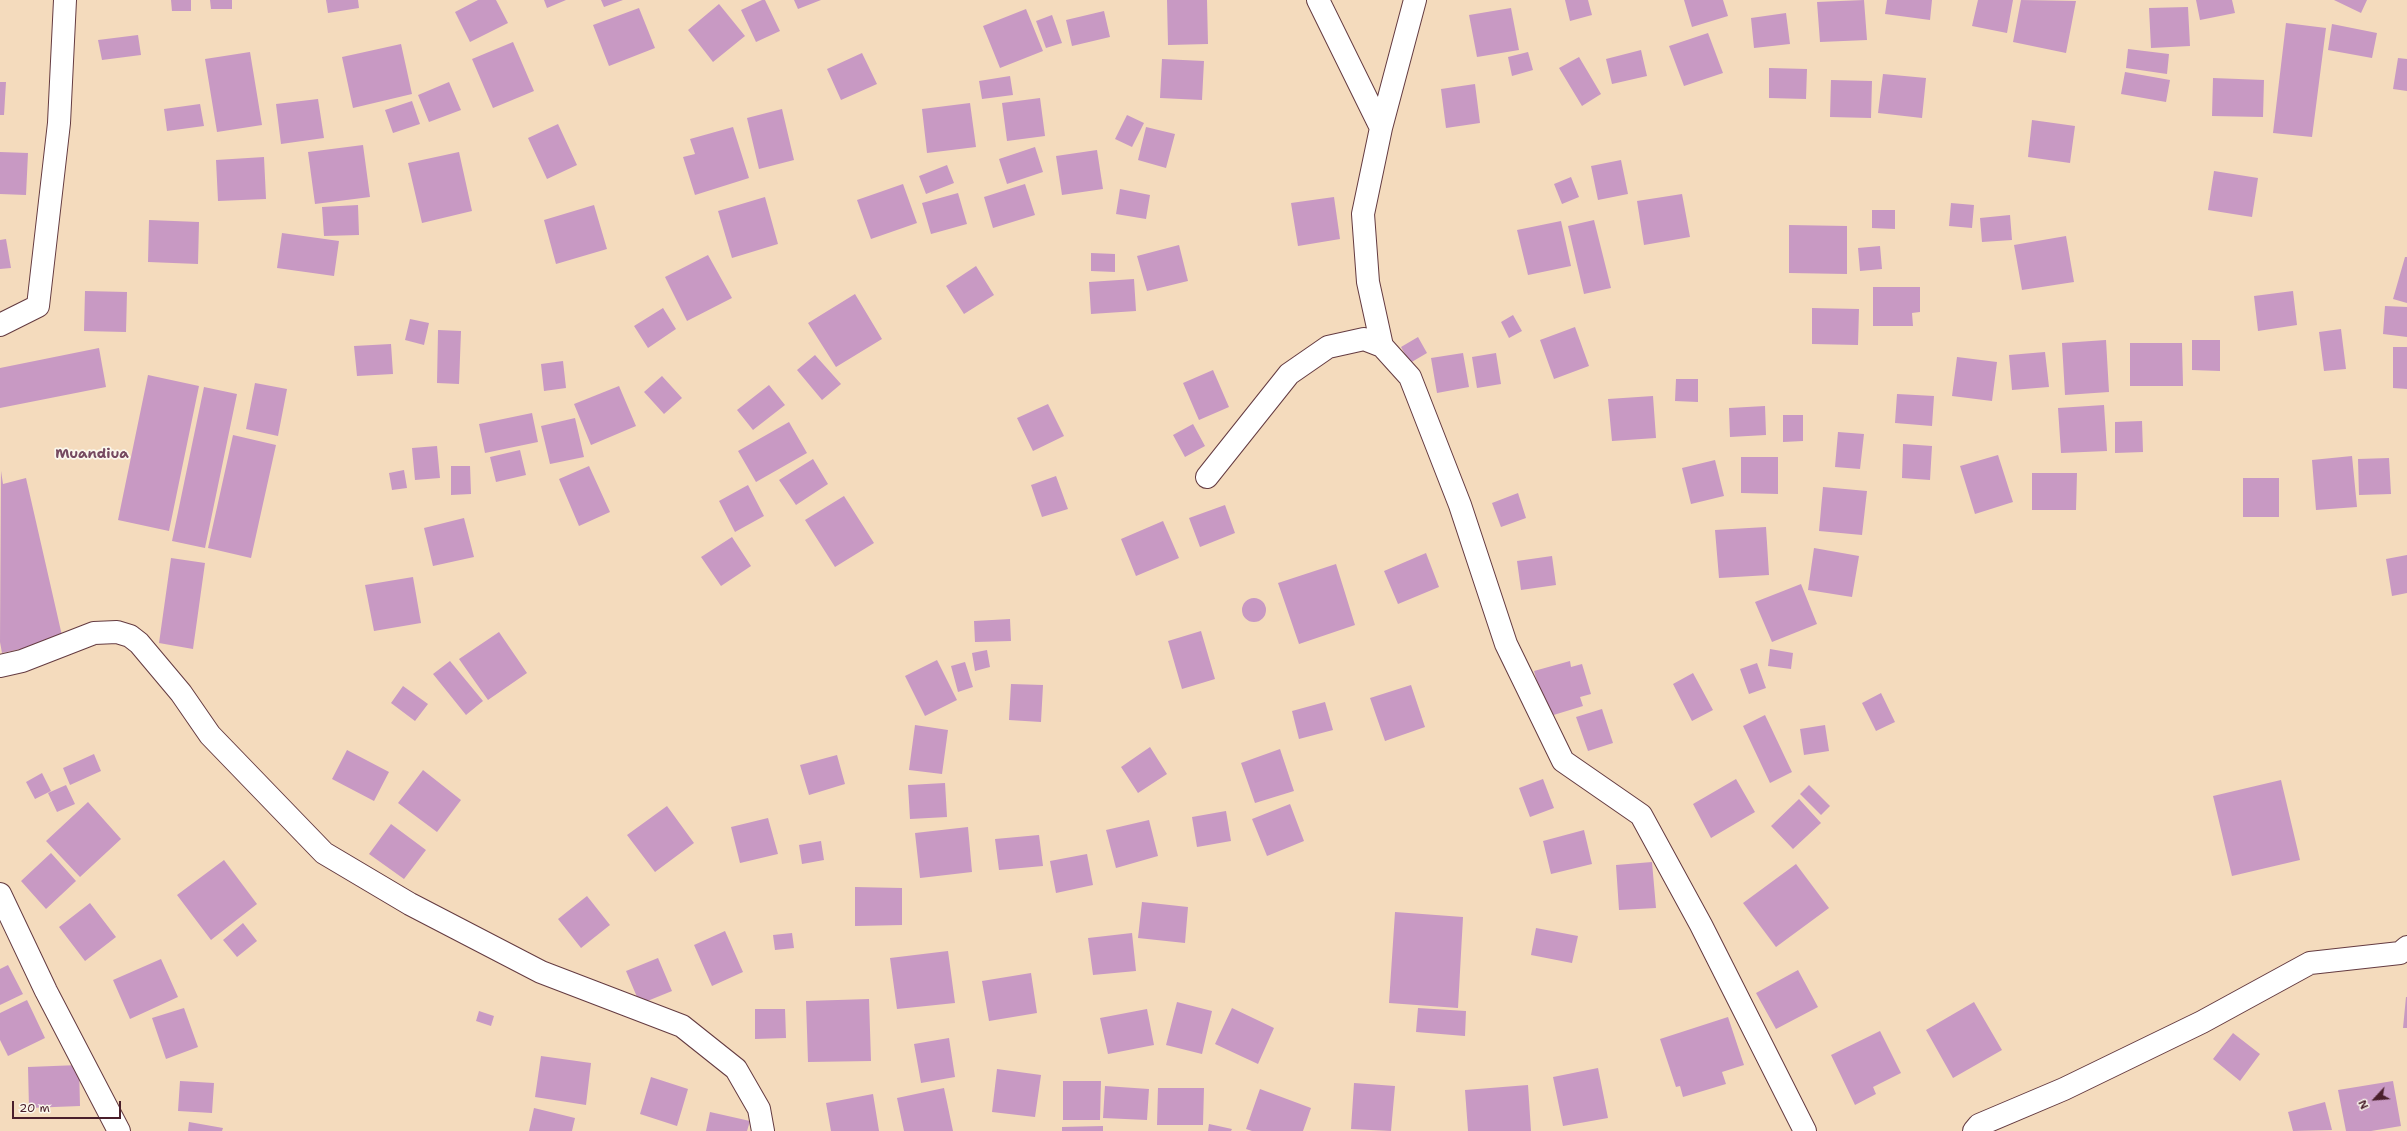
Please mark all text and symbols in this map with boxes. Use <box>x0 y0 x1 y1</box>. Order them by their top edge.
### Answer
district label: Muandiua <box>55 446 129 462</box>
north arrow <box>2355 1079 2395 1119</box>
scale bar <box>14 1093 123 1119</box>
text: N <box>2355 1097 2372 1112</box>
text: 20 m <box>19 1100 50 1116</box>

